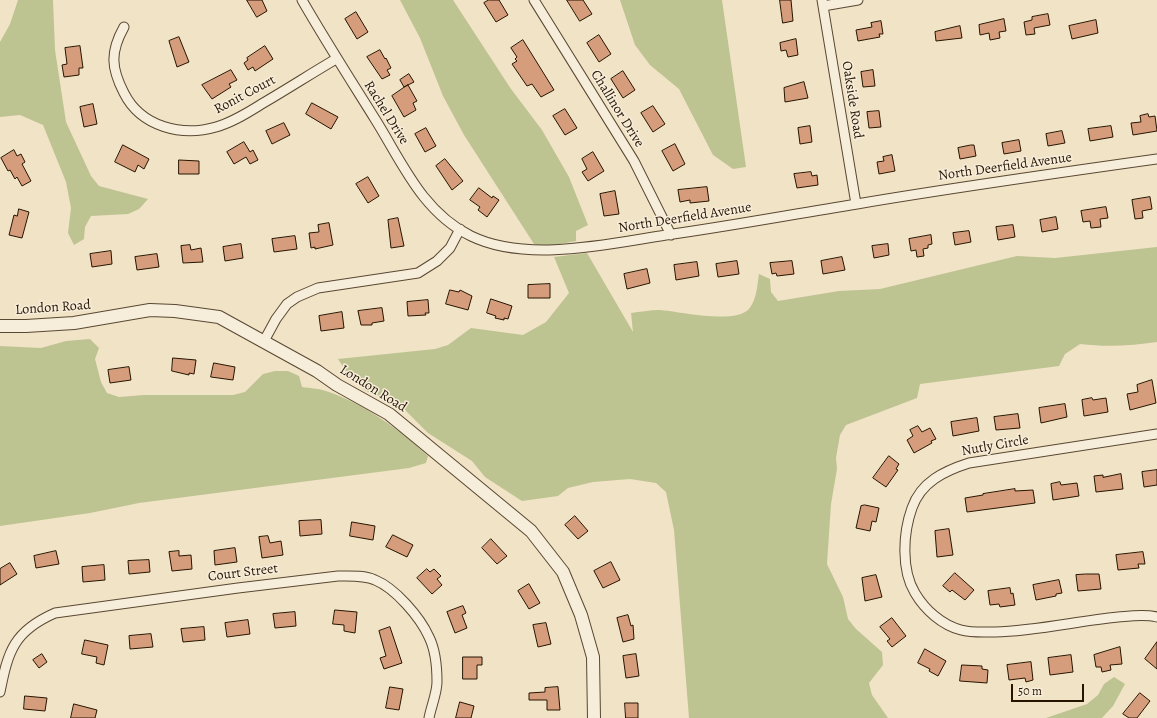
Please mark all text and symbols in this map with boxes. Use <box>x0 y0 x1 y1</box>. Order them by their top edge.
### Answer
street label: Oakside Road <box>838 60 866 140</box>
street label: Challinor Drive <box>587 67 647 151</box>
street label: Ronit Court <box>211 72 279 118</box>
street label: Rachel Drive <box>360 78 412 148</box>
street label: North Deerfield Avenue <box>937 149 1073 185</box>
street label: North Deerfield Avenue <box>617 199 753 237</box>
street label: London Road <box>15 297 91 319</box>
street label: London Road <box>336 362 410 416</box>
street label: Nutly Circle <box>960 432 1030 460</box>
street label: Court Street <box>207 560 279 586</box>
scale bar <box>1013 676 1086 702</box>
text: 50 m <box>1018 683 1042 699</box>

